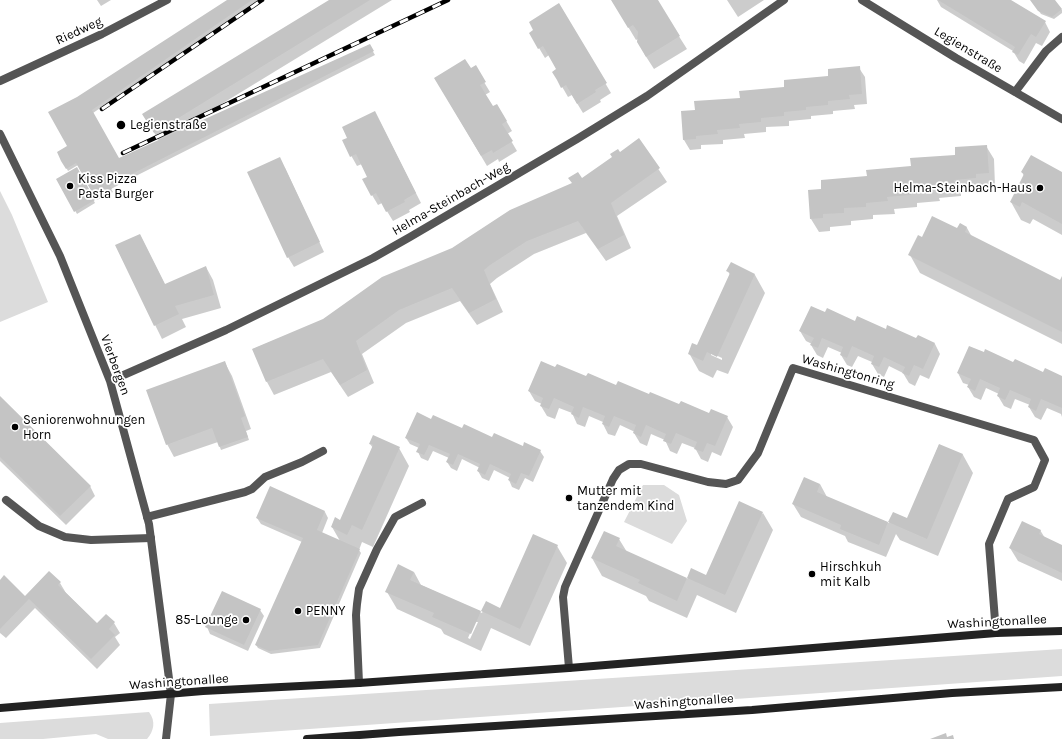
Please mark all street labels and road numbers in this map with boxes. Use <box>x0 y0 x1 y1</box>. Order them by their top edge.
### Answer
street label: Riedweg <box>53 13 105 49</box>
street label: Legienstraße <box>931 24 1005 76</box>
street label: Helma-Steinbach-Weg <box>389 159 513 239</box>
street label: Vierbergen <box>97 333 133 397</box>
street label: Washingtonring <box>800 351 896 393</box>
street label: Washingtonallee <box>947 612 1047 632</box>
street label: Washingtonallee <box>129 671 229 693</box>
street label: Washingtonallee <box>634 691 734 713</box>

